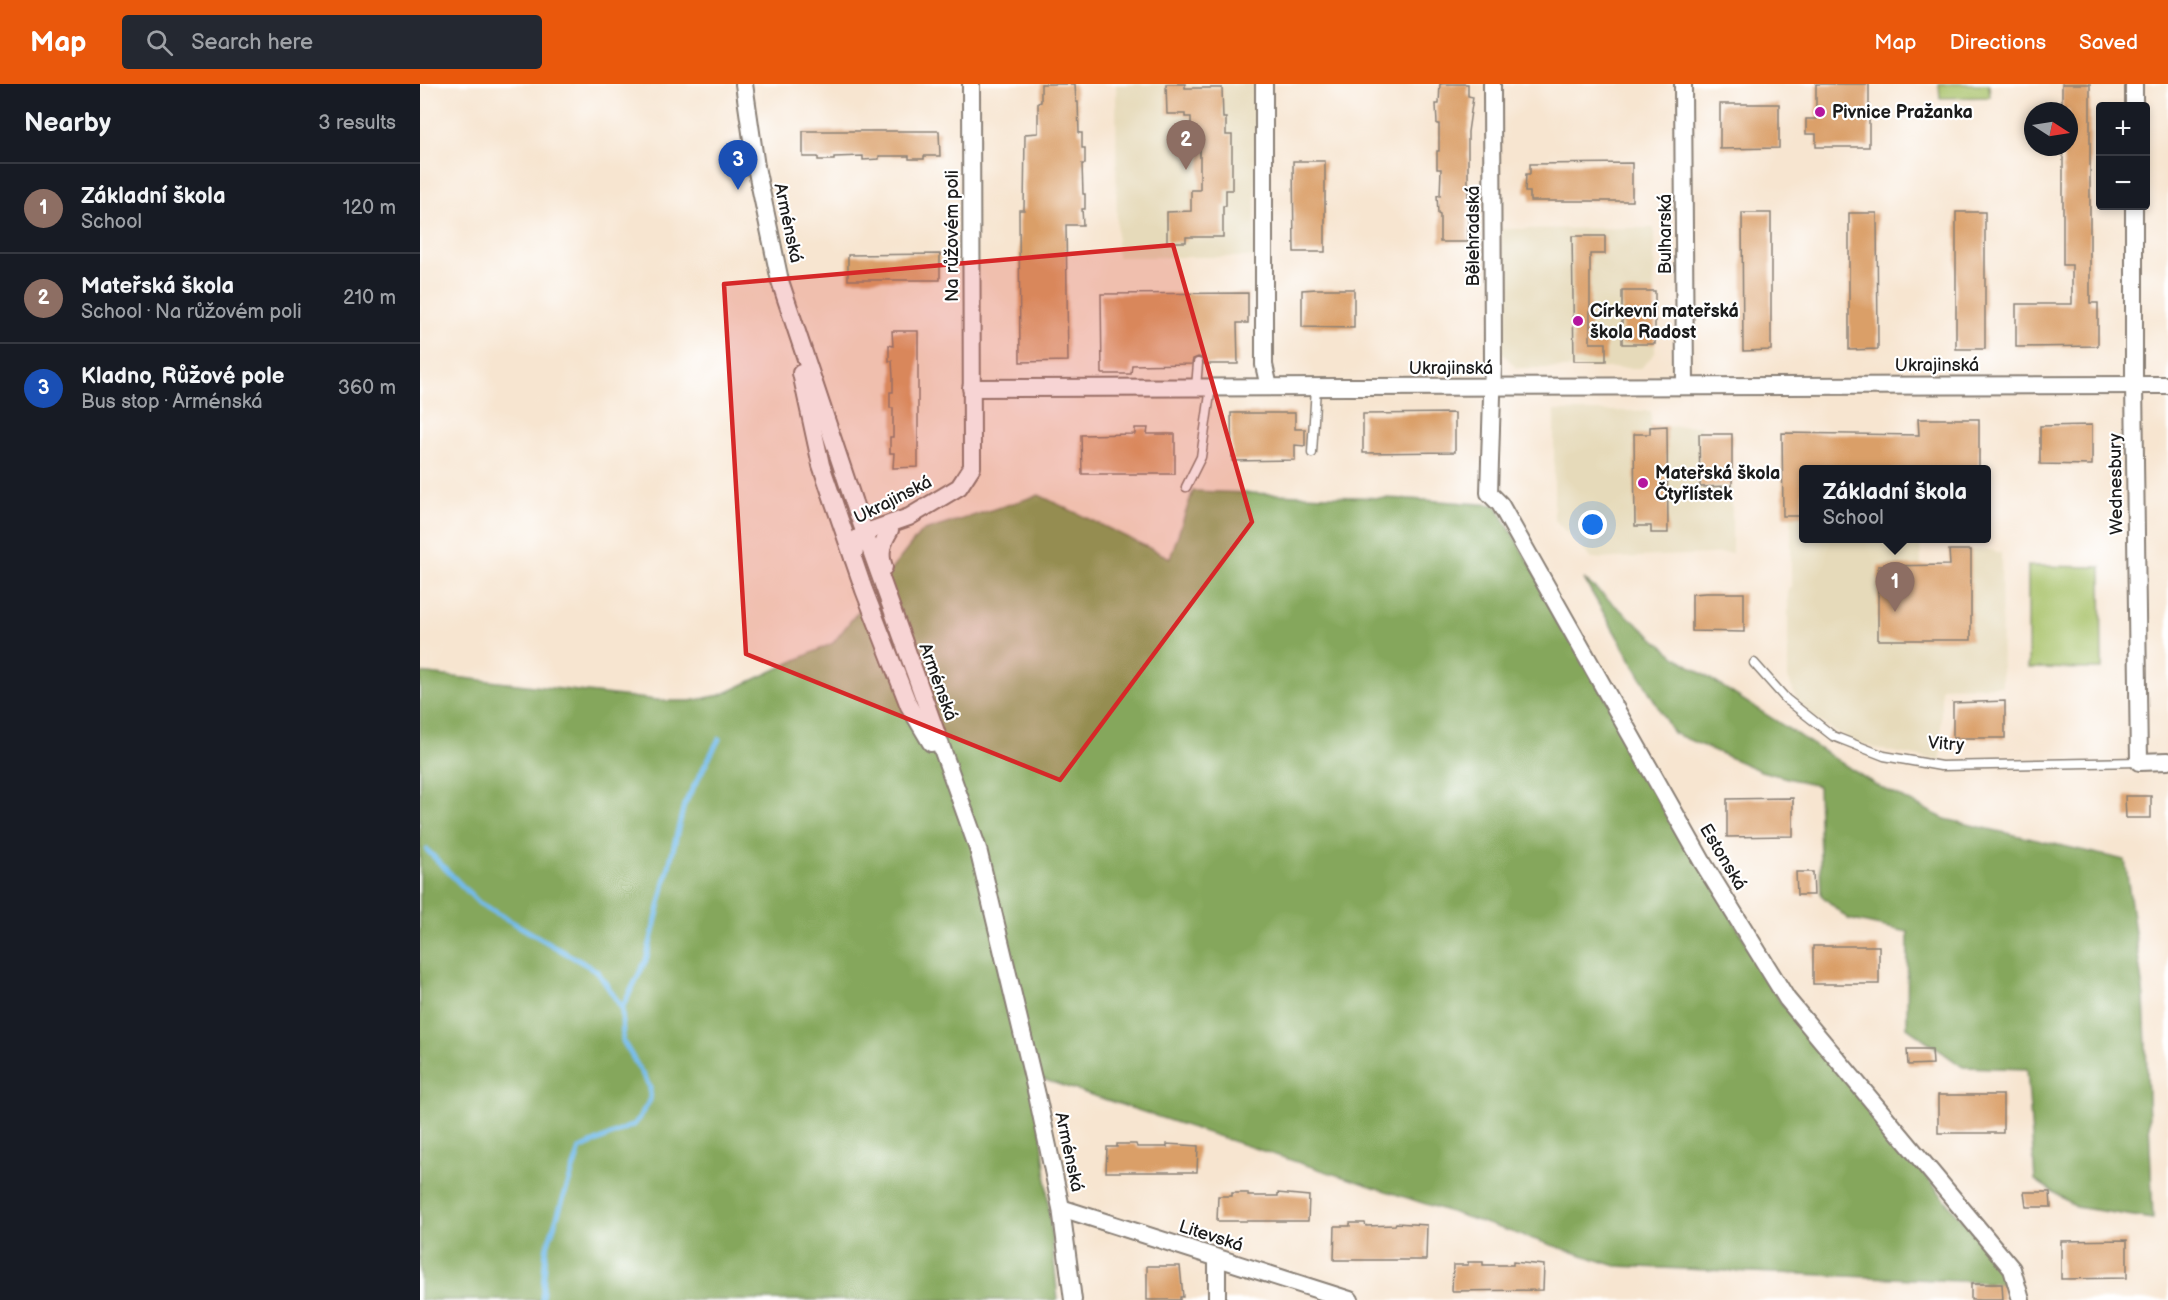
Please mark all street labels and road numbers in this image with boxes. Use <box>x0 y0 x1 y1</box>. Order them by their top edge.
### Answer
street label: Na růžovém poli <box>942 170 963 302</box>
street label: Arménská <box>769 181 807 265</box>
street label: Bělehradská <box>1463 185 1484 287</box>
street label: Bulharská <box>1655 194 1676 274</box>
street label: Ukrajinská <box>1895 355 1979 376</box>
street label: Ukrajinská <box>1409 358 1493 379</box>
street label: Wednesbury <box>2105 432 2127 535</box>
street label: Ukrajinská <box>851 471 935 529</box>
street label: Arménská <box>914 640 962 724</box>
street label: Vitry <box>1927 732 1966 756</box>
street label: Estonská <box>1695 820 1751 894</box>
street label: Arménská <box>1050 1110 1088 1194</box>
street label: Litevská <box>1176 1216 1246 1256</box>

